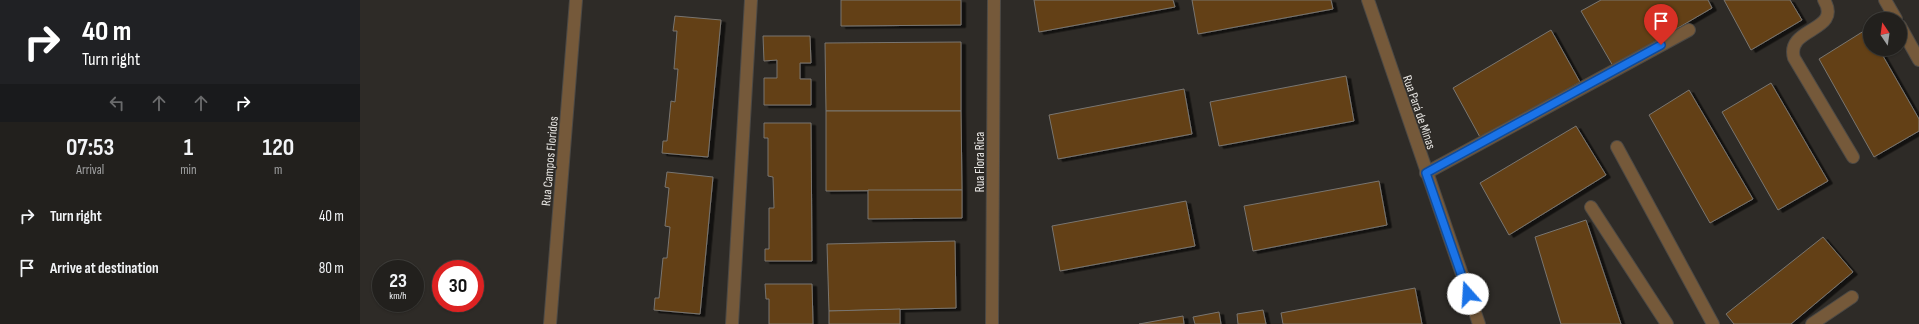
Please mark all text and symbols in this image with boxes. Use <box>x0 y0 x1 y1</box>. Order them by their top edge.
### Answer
pin <box>1644 4 1678 45</box>
icon: arrive <box>1650 10 1672 32</box>
north arrow <box>1863 12 1907 56</box>
map controls <box>1863 12 1907 56</box>
text: 40 m <box>82 15 131 48</box>
icon: right <box>16 16 68 68</box>
text: Turn right <box>82 49 140 70</box>
street label: Rua Pará de Minas <box>1399 73 1439 152</box>
icon: left <box>106 92 128 114</box>
icon: ahead <box>148 92 170 114</box>
icon: ahead <box>190 92 212 114</box>
icon: right <box>232 92 254 114</box>
street label: Rua Campos Floridos <box>538 115 562 207</box>
street label: Rua Flora Rica <box>972 132 988 192</box>
text: 07:53 <box>66 133 114 162</box>
text: 1 <box>184 133 193 162</box>
text: 120 <box>262 133 294 162</box>
text: Arrival <box>76 162 104 178</box>
text: min <box>180 162 197 178</box>
text: m <box>274 162 282 178</box>
icon: right <box>16 205 38 227</box>
text: Turn right <box>50 207 102 226</box>
text: 40 m <box>319 207 344 226</box>
icon: arrive <box>16 257 38 279</box>
text: Arrive at destination <box>50 259 159 278</box>
text: 80 m <box>319 259 344 278</box>
speed limit sign: 30 <box>432 260 484 312</box>
text: 23 <box>389 269 407 293</box>
position arrow <box>1447 273 1489 315</box>
text: km/h <box>389 290 407 302</box>

